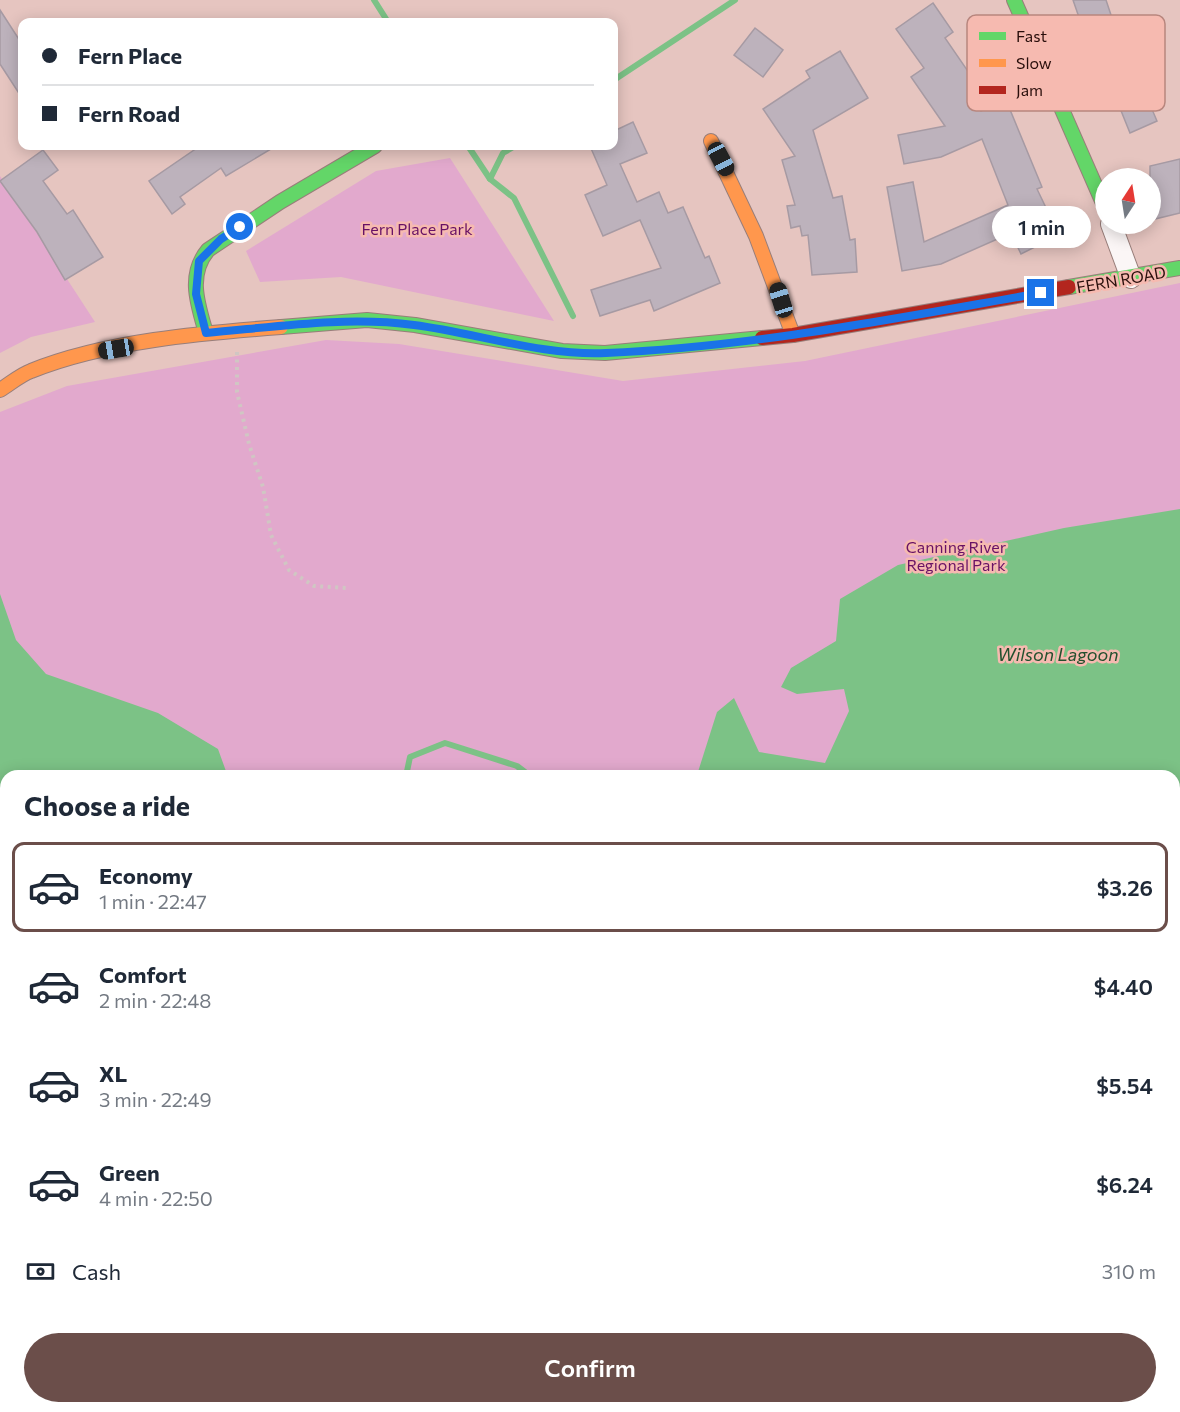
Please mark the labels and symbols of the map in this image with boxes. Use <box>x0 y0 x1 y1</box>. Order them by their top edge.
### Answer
legend <box>967 15 1165 111</box>
text: Fast <box>1016 26 1047 45</box>
text: Slow <box>1016 53 1052 72</box>
text: Jam <box>1016 80 1043 99</box>
car <box>705 139 737 179</box>
north arrow <box>1095 168 1161 234</box>
callout: 1 min <box>992 206 1090 248</box>
route start <box>226 213 253 240</box>
park label: Fern Place Park <box>361 219 473 238</box>
street label: FERN ROAD <box>1075 262 1167 296</box>
route end <box>1027 279 1054 306</box>
car <box>767 280 795 320</box>
car <box>97 337 135 361</box>
park label: Canning River Regional Park <box>906 537 1007 574</box>
water label: Wilson Lagoon <box>997 643 1119 665</box>

